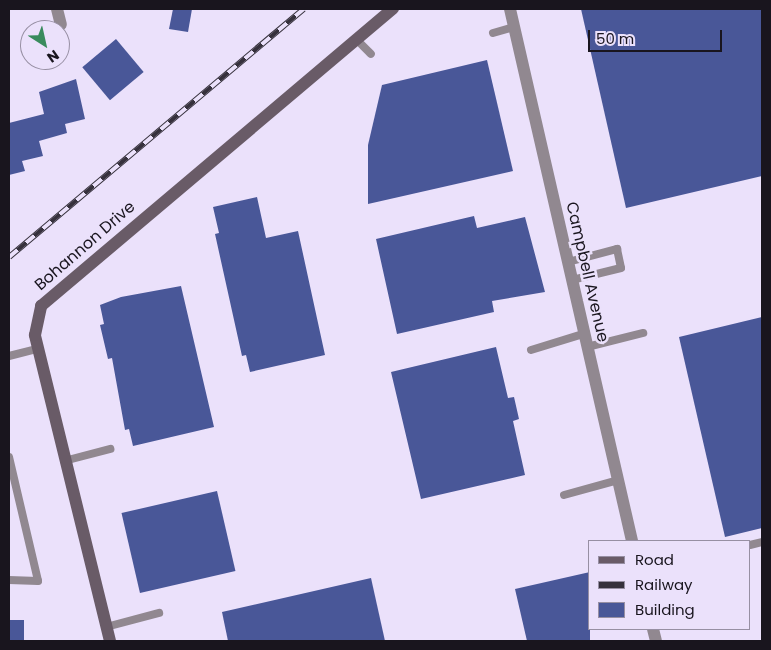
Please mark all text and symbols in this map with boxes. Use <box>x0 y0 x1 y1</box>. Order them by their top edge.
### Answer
north arrow <box>20 20 70 70</box>
scale bar <box>591 20 725 52</box>
text: 50 m <box>596 28 634 49</box>
text: N <box>43 45 63 68</box>
street label: Bohannon Drive <box>31 197 139 295</box>
street label: Campbell Avenue <box>562 200 612 344</box>
legend <box>588 540 751 630</box>
text: Road <box>635 549 674 570</box>
text: Railway <box>635 574 693 595</box>
text: Building <box>635 599 695 620</box>

